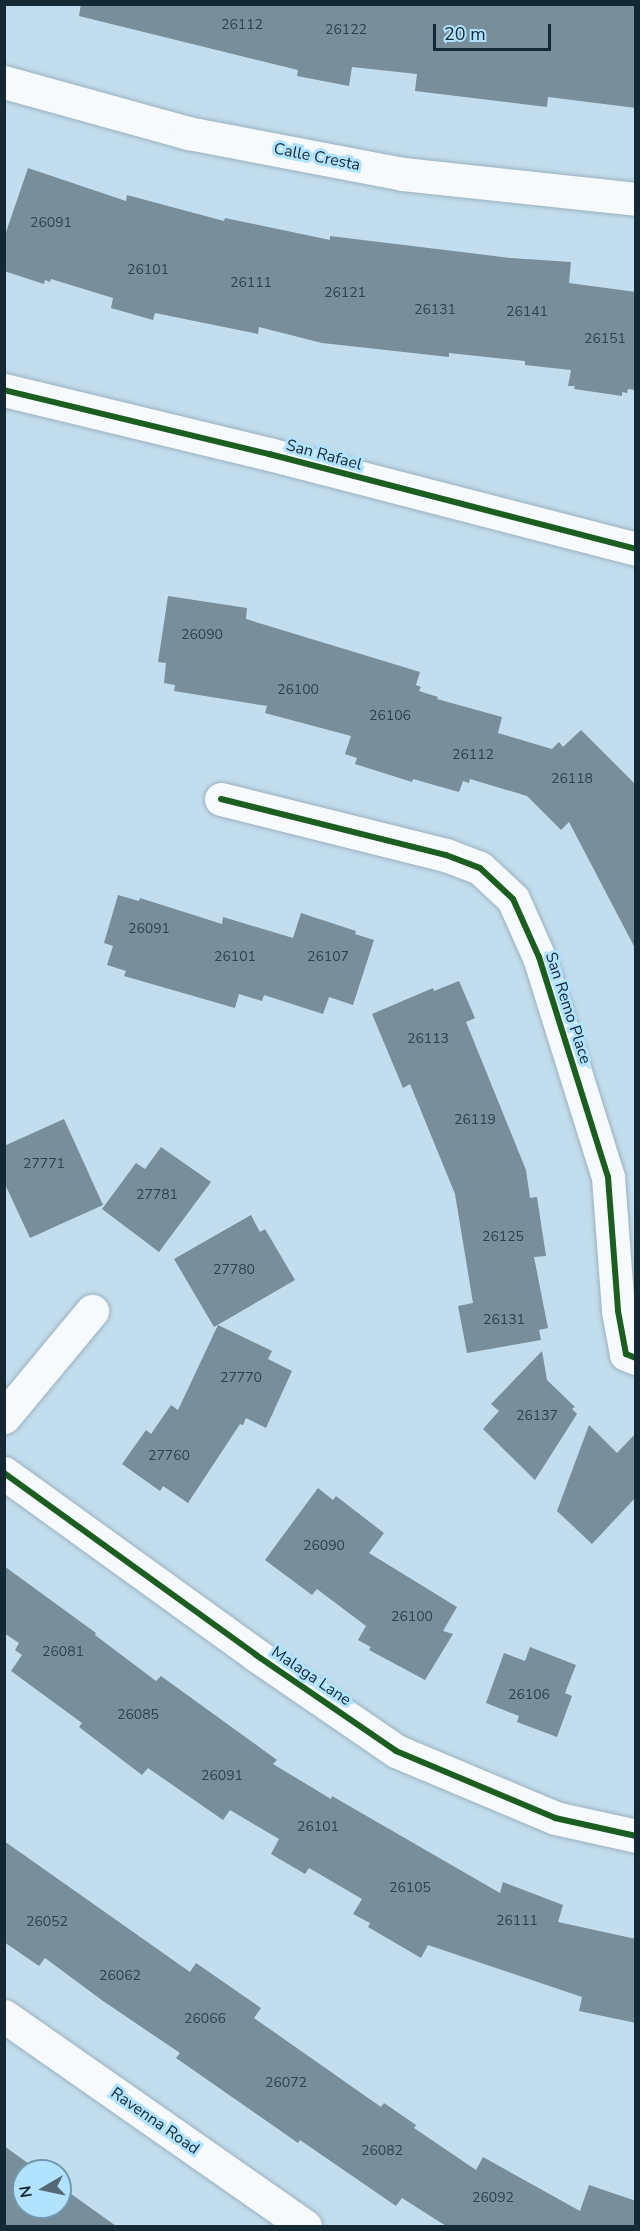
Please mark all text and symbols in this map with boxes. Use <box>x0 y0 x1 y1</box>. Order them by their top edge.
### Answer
scale bar <box>436 12 554 50</box>
house number: 26112 <box>221 17 263 33</box>
house number: 26122 <box>325 22 367 38</box>
text: 20 m <box>444 22 486 46</box>
street label: Calle Cresta <box>272 139 362 175</box>
house number: 26091 <box>30 215 72 231</box>
house number: 26101 <box>127 262 169 278</box>
house number: 26111 <box>230 275 272 291</box>
house number: 26121 <box>324 285 366 301</box>
house number: 26131 <box>414 302 456 318</box>
house number: 26141 <box>506 304 548 320</box>
house number: 26151 <box>584 331 626 347</box>
street label: San Rafael <box>284 436 364 474</box>
house number: 26090 <box>181 627 223 643</box>
house number: 26100 <box>277 682 319 698</box>
house number: 26106 <box>369 708 411 724</box>
house number: 26112 <box>452 747 494 763</box>
house number: 26118 <box>551 771 593 787</box>
house number: 26091 <box>128 921 170 937</box>
house number: 26101 <box>214 949 256 965</box>
house number: 26107 <box>307 949 349 965</box>
street label: San Remo Place <box>541 950 595 1066</box>
house number: 26113 <box>407 1031 449 1047</box>
house number: 26119 <box>454 1112 496 1128</box>
house number: 27771 <box>23 1156 65 1172</box>
house number: 27781 <box>136 1187 178 1203</box>
house number: 26125 <box>482 1229 524 1245</box>
house number: 27780 <box>213 1262 255 1278</box>
house number: 26131 <box>483 1312 525 1328</box>
house number: 27770 <box>220 1370 262 1386</box>
house number: 26137 <box>516 1408 558 1424</box>
house number: 27760 <box>148 1448 190 1464</box>
house number: 26090 <box>303 1538 345 1554</box>
house number: 26100 <box>391 1609 433 1625</box>
street label: Malaga Lane <box>267 1642 355 1710</box>
house number: 26081 <box>42 1644 84 1660</box>
house number: 26106 <box>508 1687 550 1703</box>
house number: 26085 <box>117 1707 159 1723</box>
house number: 26091 <box>201 1768 243 1784</box>
house number: 26101 <box>297 1819 339 1835</box>
house number: 26105 <box>389 1880 431 1896</box>
house number: 26111 <box>496 1913 538 1929</box>
house number: 26052 <box>26 1914 68 1930</box>
house number: 26062 <box>99 1968 141 1984</box>
house number: 26066 <box>184 2011 226 2027</box>
house number: 26072 <box>265 2075 307 2091</box>
street label: Ravenna Road <box>107 2083 203 2159</box>
house number: 26082 <box>361 2143 403 2159</box>
north arrow <box>12 2159 72 2219</box>
text: N <box>14 2184 38 2199</box>
house number: 26092 <box>472 2190 514 2206</box>

